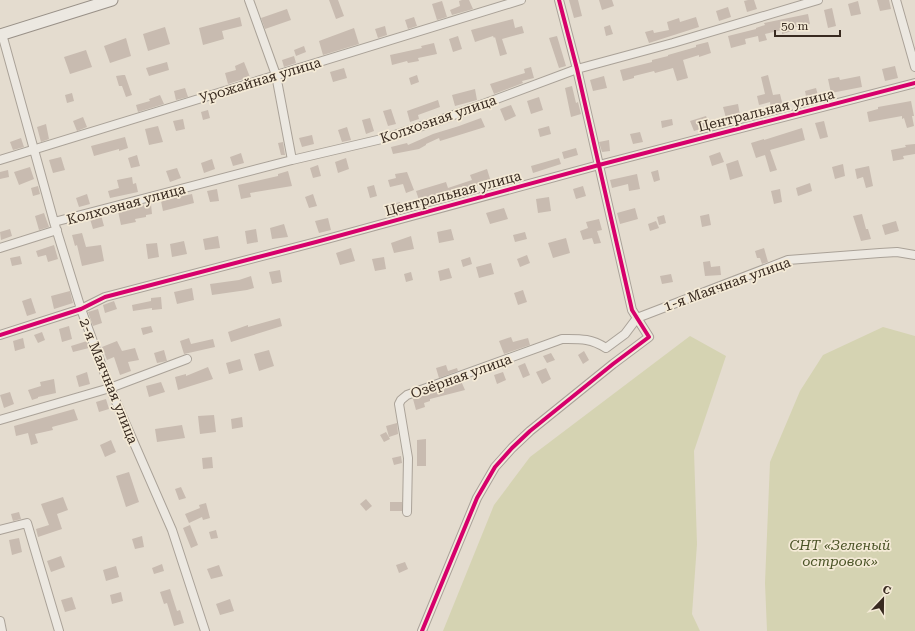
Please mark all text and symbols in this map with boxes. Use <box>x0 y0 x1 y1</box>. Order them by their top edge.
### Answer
scale bar <box>775 12 840 38</box>
text: 50 m <box>781 19 808 33</box>
street label: Урожайная улица <box>197 54 323 106</box>
street label: Центральная улица <box>696 85 836 135</box>
street label: Колхозная улица <box>378 91 499 146</box>
street label: Центральная улица <box>383 167 523 219</box>
street label: Колхозная улица <box>65 180 187 228</box>
street label: 1-я Маячная улица <box>661 253 793 314</box>
street label: 2-я Маячная улица <box>76 316 142 446</box>
street label: Озёрная улица <box>408 350 514 402</box>
park label: СНТ «Зеленый островок» <box>789 537 891 569</box>
north arrow <box>863 579 903 619</box>
text: С <box>881 583 893 598</box>

